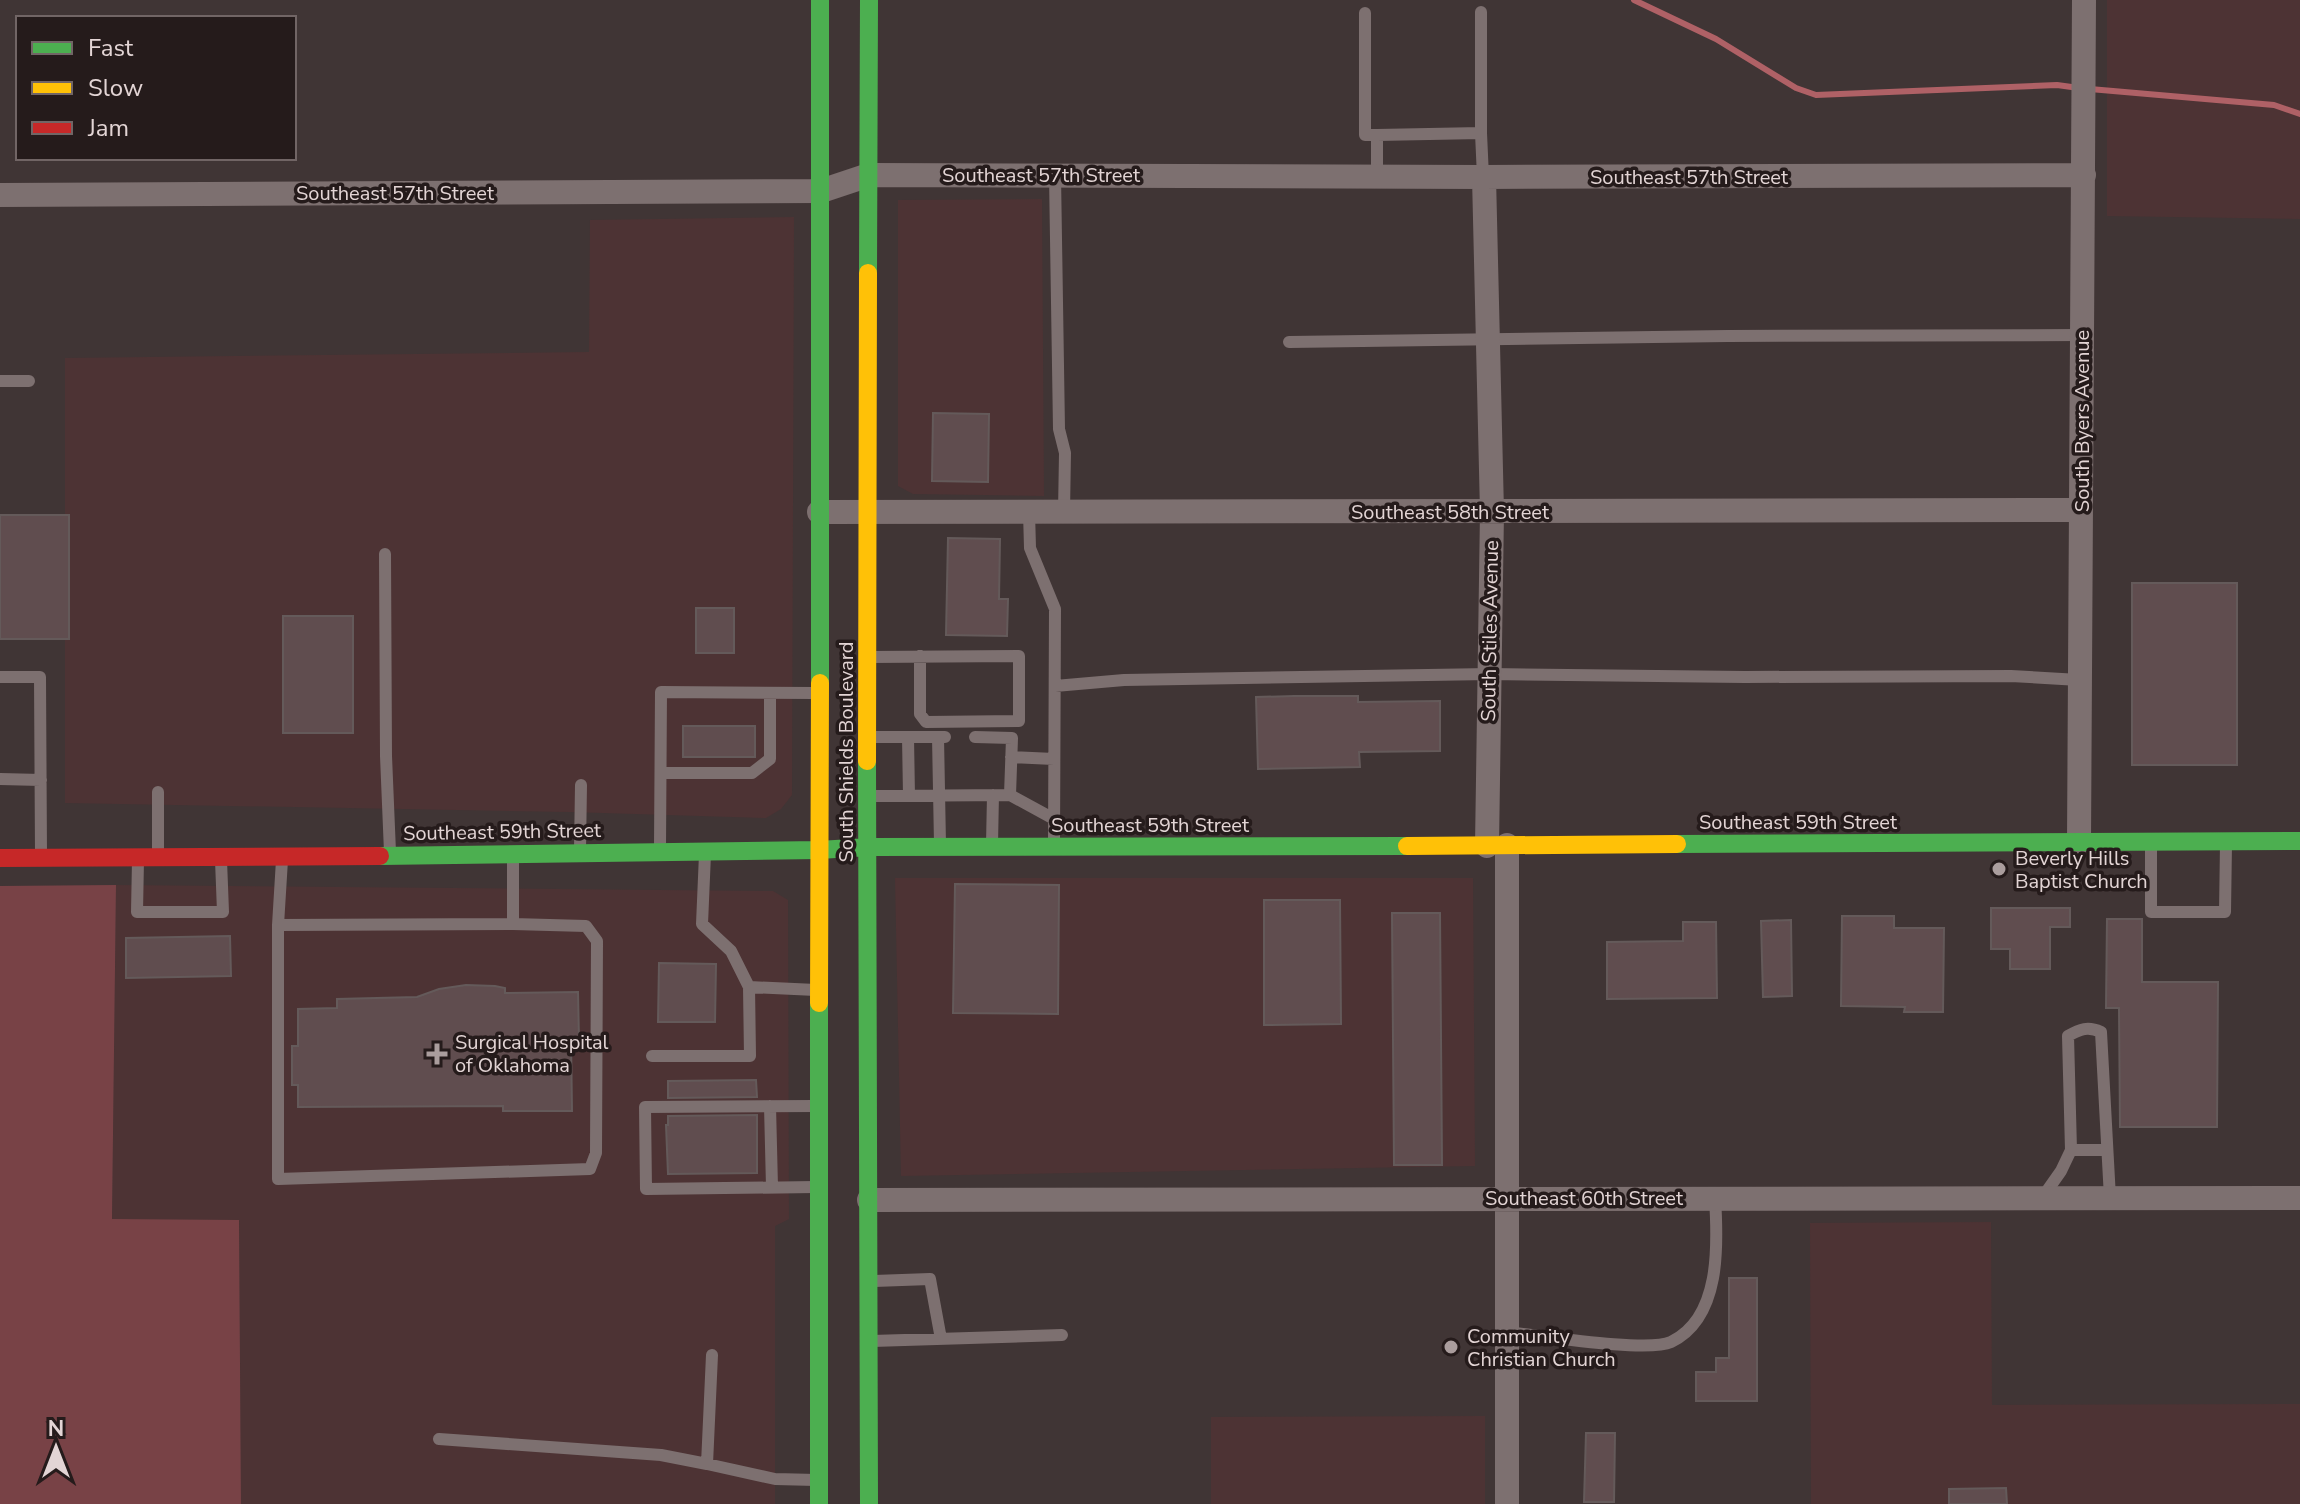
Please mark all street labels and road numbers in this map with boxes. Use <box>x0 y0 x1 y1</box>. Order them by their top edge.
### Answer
street label: Southeast 57th Street <box>942 162 1141 189</box>
street label: Southeast 57th Street <box>1590 164 1789 191</box>
street label: Southeast 57th Street <box>296 180 495 207</box>
street label: South Byers Avenue <box>2069 330 2096 512</box>
street label: Southeast 58th Street <box>1351 499 1550 526</box>
street label: South Stiles Avenue <box>1475 540 1505 722</box>
street label: South Shields Boulevard <box>833 642 860 862</box>
street label: Southeast 59th Street <box>1699 809 1898 836</box>
street label: Southeast 59th Street <box>1051 812 1250 839</box>
street label: Southeast 59th Street <box>403 817 602 847</box>
street label: Southeast 60th Street <box>1485 1185 1684 1212</box>

